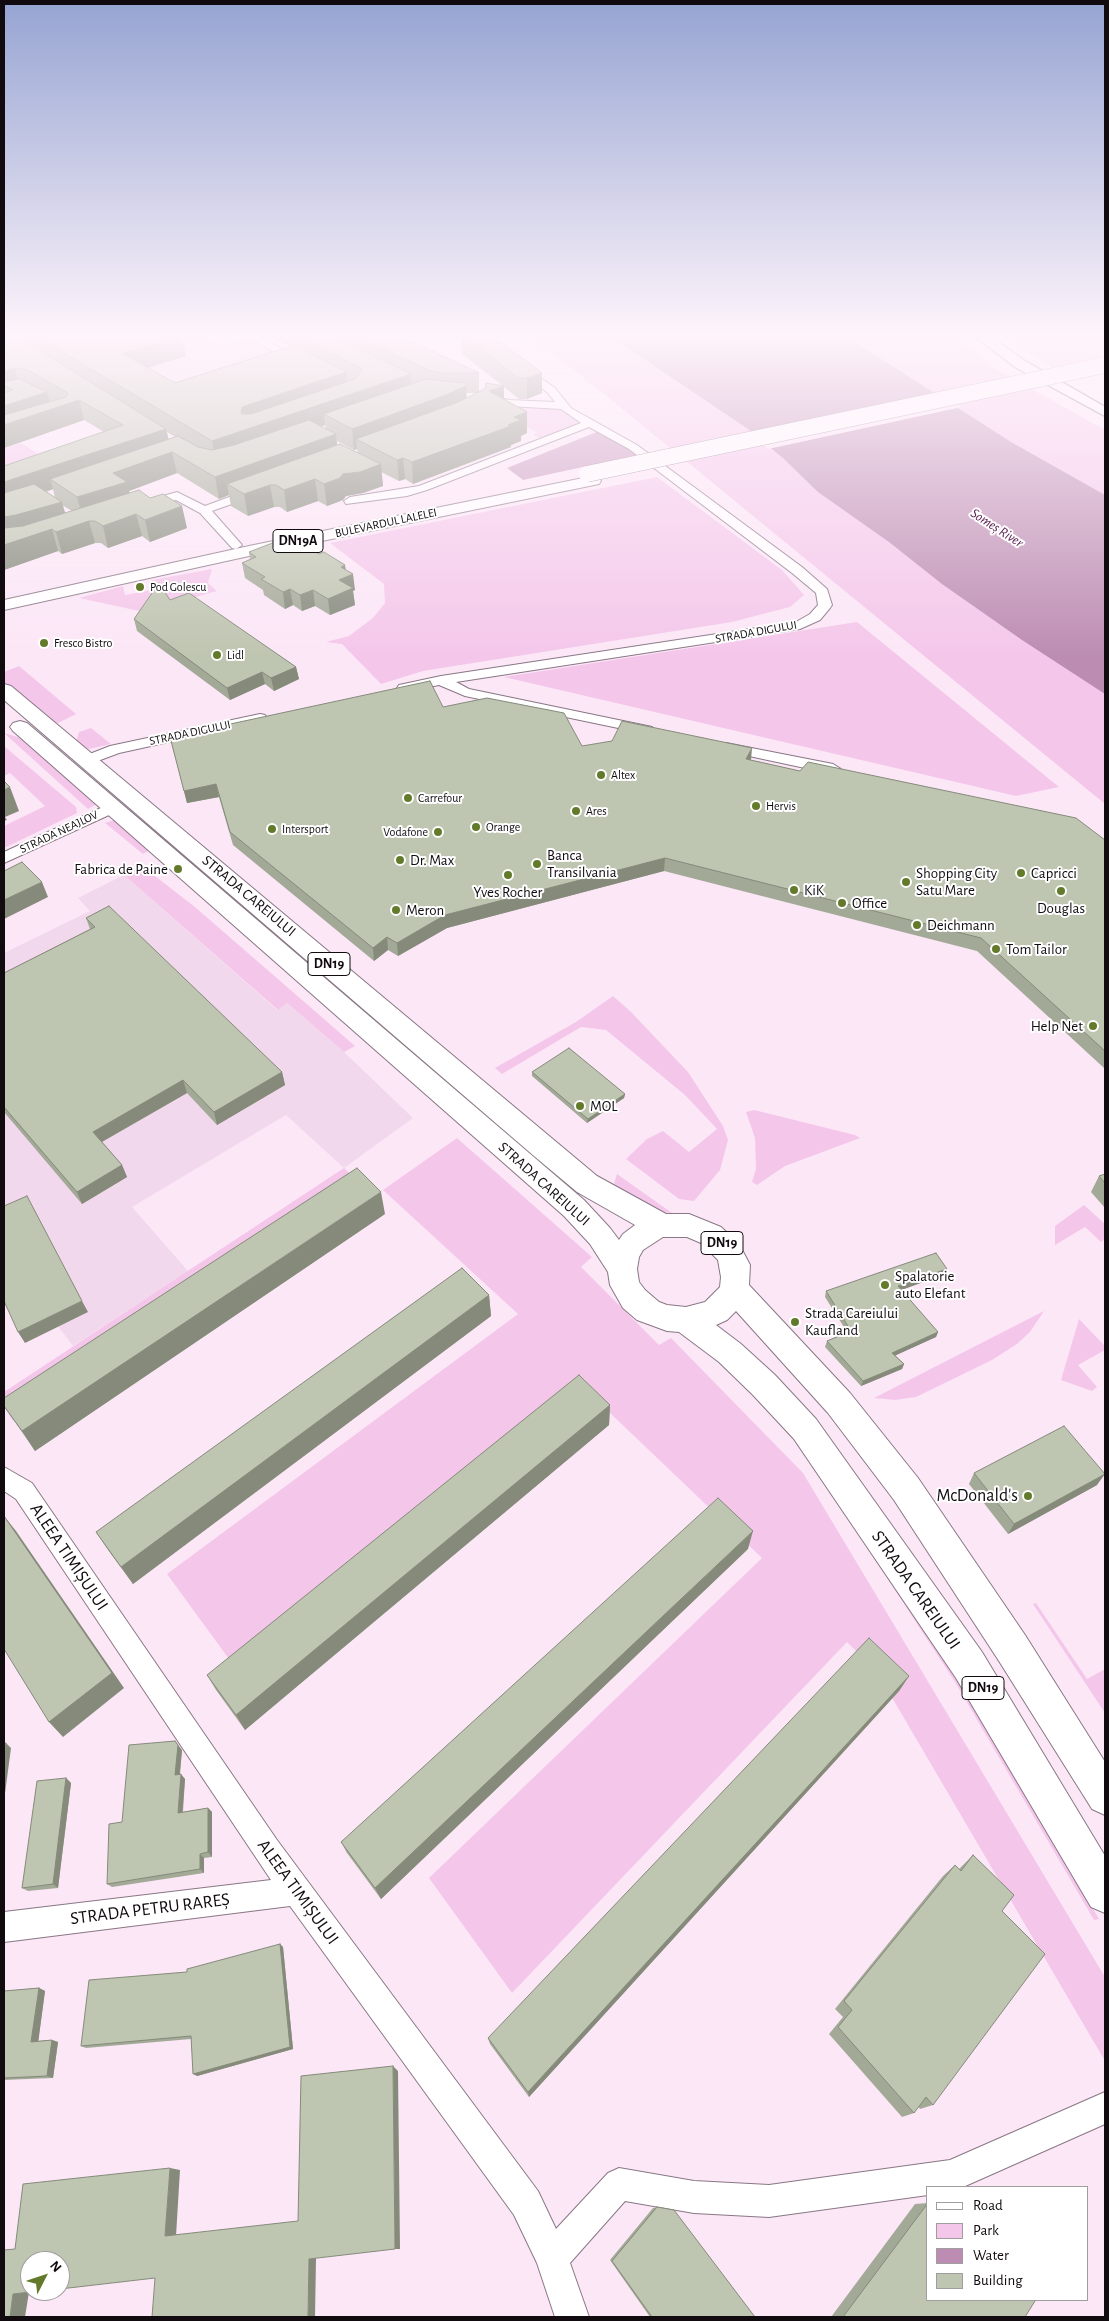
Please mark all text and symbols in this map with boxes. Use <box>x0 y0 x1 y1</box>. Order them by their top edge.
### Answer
street label: BULEVARDUL LALELEI <box>334 505 438 541</box>
water label: Someș River <box>968 505 1026 551</box>
road number: DN19A <box>273 530 323 552</box>
place label: Pod Golescu <box>150 580 206 594</box>
marker: Pod Golescu <box>134 581 146 593</box>
street label: STRADA DIGULUI <box>714 618 798 646</box>
place label: Fresco Bistro <box>54 636 112 650</box>
marker: Fresco Bistro <box>38 637 50 649</box>
place label: Lidl <box>227 648 244 662</box>
marker: Lidl <box>211 649 223 661</box>
street label: STRADA DIGULUI <box>148 717 232 749</box>
place label: Altex <box>611 768 635 782</box>
marker: Altex <box>595 769 607 781</box>
place label: Carrefour <box>418 791 462 805</box>
marker: Carrefour <box>402 792 414 804</box>
place label: Hervis <box>766 799 796 813</box>
marker: Hervis <box>750 800 762 812</box>
place label: Ares <box>586 804 607 818</box>
marker: Ares <box>570 805 582 817</box>
street label: STRADA NEAJLOV <box>18 808 100 856</box>
place label: Orange <box>486 820 520 834</box>
marker: Orange <box>470 821 482 833</box>
place label: Intersport <box>282 822 328 836</box>
marker: Intersport <box>266 823 278 835</box>
place label: Vodafone <box>383 825 428 839</box>
marker: Vodafone <box>432 826 444 838</box>
place label: Banca Transilvania <box>547 846 617 881</box>
place label: Dr. Max <box>410 851 454 869</box>
street label: STRADA CAREIULUI <box>198 852 300 940</box>
marker: Dr. Max <box>394 854 406 866</box>
marker: Banca Transilvania <box>531 858 543 870</box>
place label: Fabrica de Paine <box>74 860 168 878</box>
marker: Fabrica de Paine <box>172 863 184 875</box>
place label: Shopping City Satu Mare <box>916 864 997 899</box>
place label: Capricci <box>1031 864 1077 882</box>
marker: Capricci <box>1015 867 1027 879</box>
marker: Yves Rocher <box>502 869 514 881</box>
marker: Shopping City Satu Mare <box>900 876 912 888</box>
place label: KiK <box>804 881 824 899</box>
place label: Yves Rocher <box>474 883 542 901</box>
marker: KiK <box>788 884 800 896</box>
marker: Douglas <box>1055 885 1067 897</box>
place label: Office <box>852 894 887 912</box>
marker: Office <box>836 897 848 909</box>
place label: Douglas <box>1037 899 1085 917</box>
place label: Meron <box>406 901 444 919</box>
marker: Meron <box>390 904 402 916</box>
place label: Deichmann <box>927 916 995 934</box>
marker: Deichmann <box>911 919 923 931</box>
place label: Tom Tailor <box>1006 940 1067 958</box>
marker: Tom Tailor <box>990 943 1002 955</box>
road number: DN19 <box>308 952 350 976</box>
place label: Help Net <box>1031 1017 1083 1035</box>
marker: Help Net <box>1087 1020 1099 1032</box>
place label: MOL <box>590 1097 618 1115</box>
marker: MOL <box>574 1100 586 1112</box>
street label: STRADA CAREIULUI <box>495 1138 593 1230</box>
road number: DN19 <box>701 1232 743 1254</box>
place label: Spalatorie auto Elefant <box>895 1267 966 1302</box>
marker: Spalatorie auto Elefant <box>879 1279 891 1291</box>
place label: Strada Careiului Kaufland <box>805 1304 898 1339</box>
marker: Strada Careiului Kaufland <box>789 1316 801 1328</box>
place label: McDonald's <box>936 1485 1018 1507</box>
marker: McDonald's <box>1022 1490 1034 1502</box>
street label: ALEEA TIMIȘULUI <box>25 1499 113 1615</box>
street label: STRADA CAREIULUI <box>867 1526 965 1654</box>
road number: DN19 <box>962 1676 1004 1700</box>
street label: ALEEA TIMIȘULUI <box>253 1835 343 1949</box>
street label: STRADA PETRU RAREȘ <box>69 1889 231 1929</box>
legend <box>926 2186 1089 2301</box>
text: Road <box>973 2198 1003 2213</box>
text: Park <box>973 2223 999 2238</box>
text: Water <box>973 2248 1009 2263</box>
north arrow <box>20 2251 70 2301</box>
text: N <box>47 2259 64 2275</box>
text: Building <box>973 2273 1023 2288</box>

